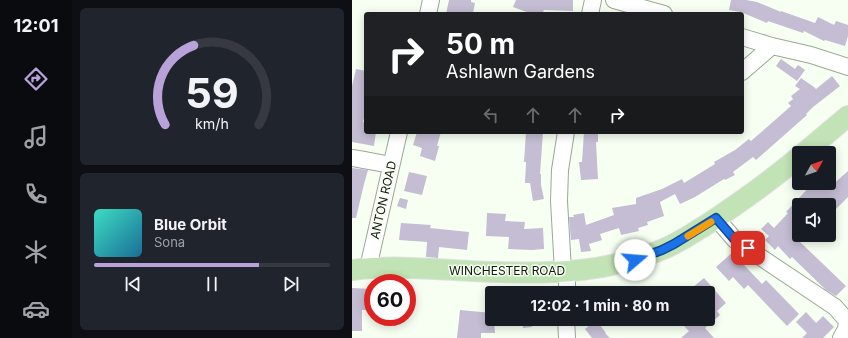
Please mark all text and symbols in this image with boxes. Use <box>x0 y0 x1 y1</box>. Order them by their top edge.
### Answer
text: 12:01 <box>13 15 59 36</box>
text: 50 m <box>446 27 515 61</box>
icon: right <box>380 28 432 80</box>
text: Ashlawn Gardens <box>446 61 595 82</box>
icon: directions <box>22 65 50 93</box>
text: 59 <box>185 67 239 117</box>
icon: left <box>480 104 502 126</box>
icon: ahead <box>522 104 544 126</box>
icon: ahead <box>564 104 586 126</box>
icon: right <box>606 104 628 126</box>
text: km/h <box>195 114 229 131</box>
icon: music <box>22 123 50 151</box>
north arrow <box>792 146 836 190</box>
map controls <box>792 146 836 242</box>
street label: ANTON ROAD <box>367 159 399 241</box>
icon: phone <box>22 180 50 208</box>
button: sound <box>792 198 836 242</box>
text: Blue Orbit <box>154 215 227 234</box>
pin <box>731 231 765 265</box>
text: Sona <box>154 234 185 250</box>
icon: arrive <box>737 237 759 259</box>
icon: climate <box>22 238 50 266</box>
position arrow <box>614 239 656 281</box>
street label: WINCHESTER ROAD <box>449 263 565 278</box>
icon: previous <box>122 273 144 295</box>
icon: pause <box>201 273 223 295</box>
icon: next <box>280 273 302 295</box>
speed limit sign: 60 <box>364 274 416 326</box>
icon: car <box>22 295 50 323</box>
text: 12:02 · 1 min · 80 m <box>531 296 669 315</box>

